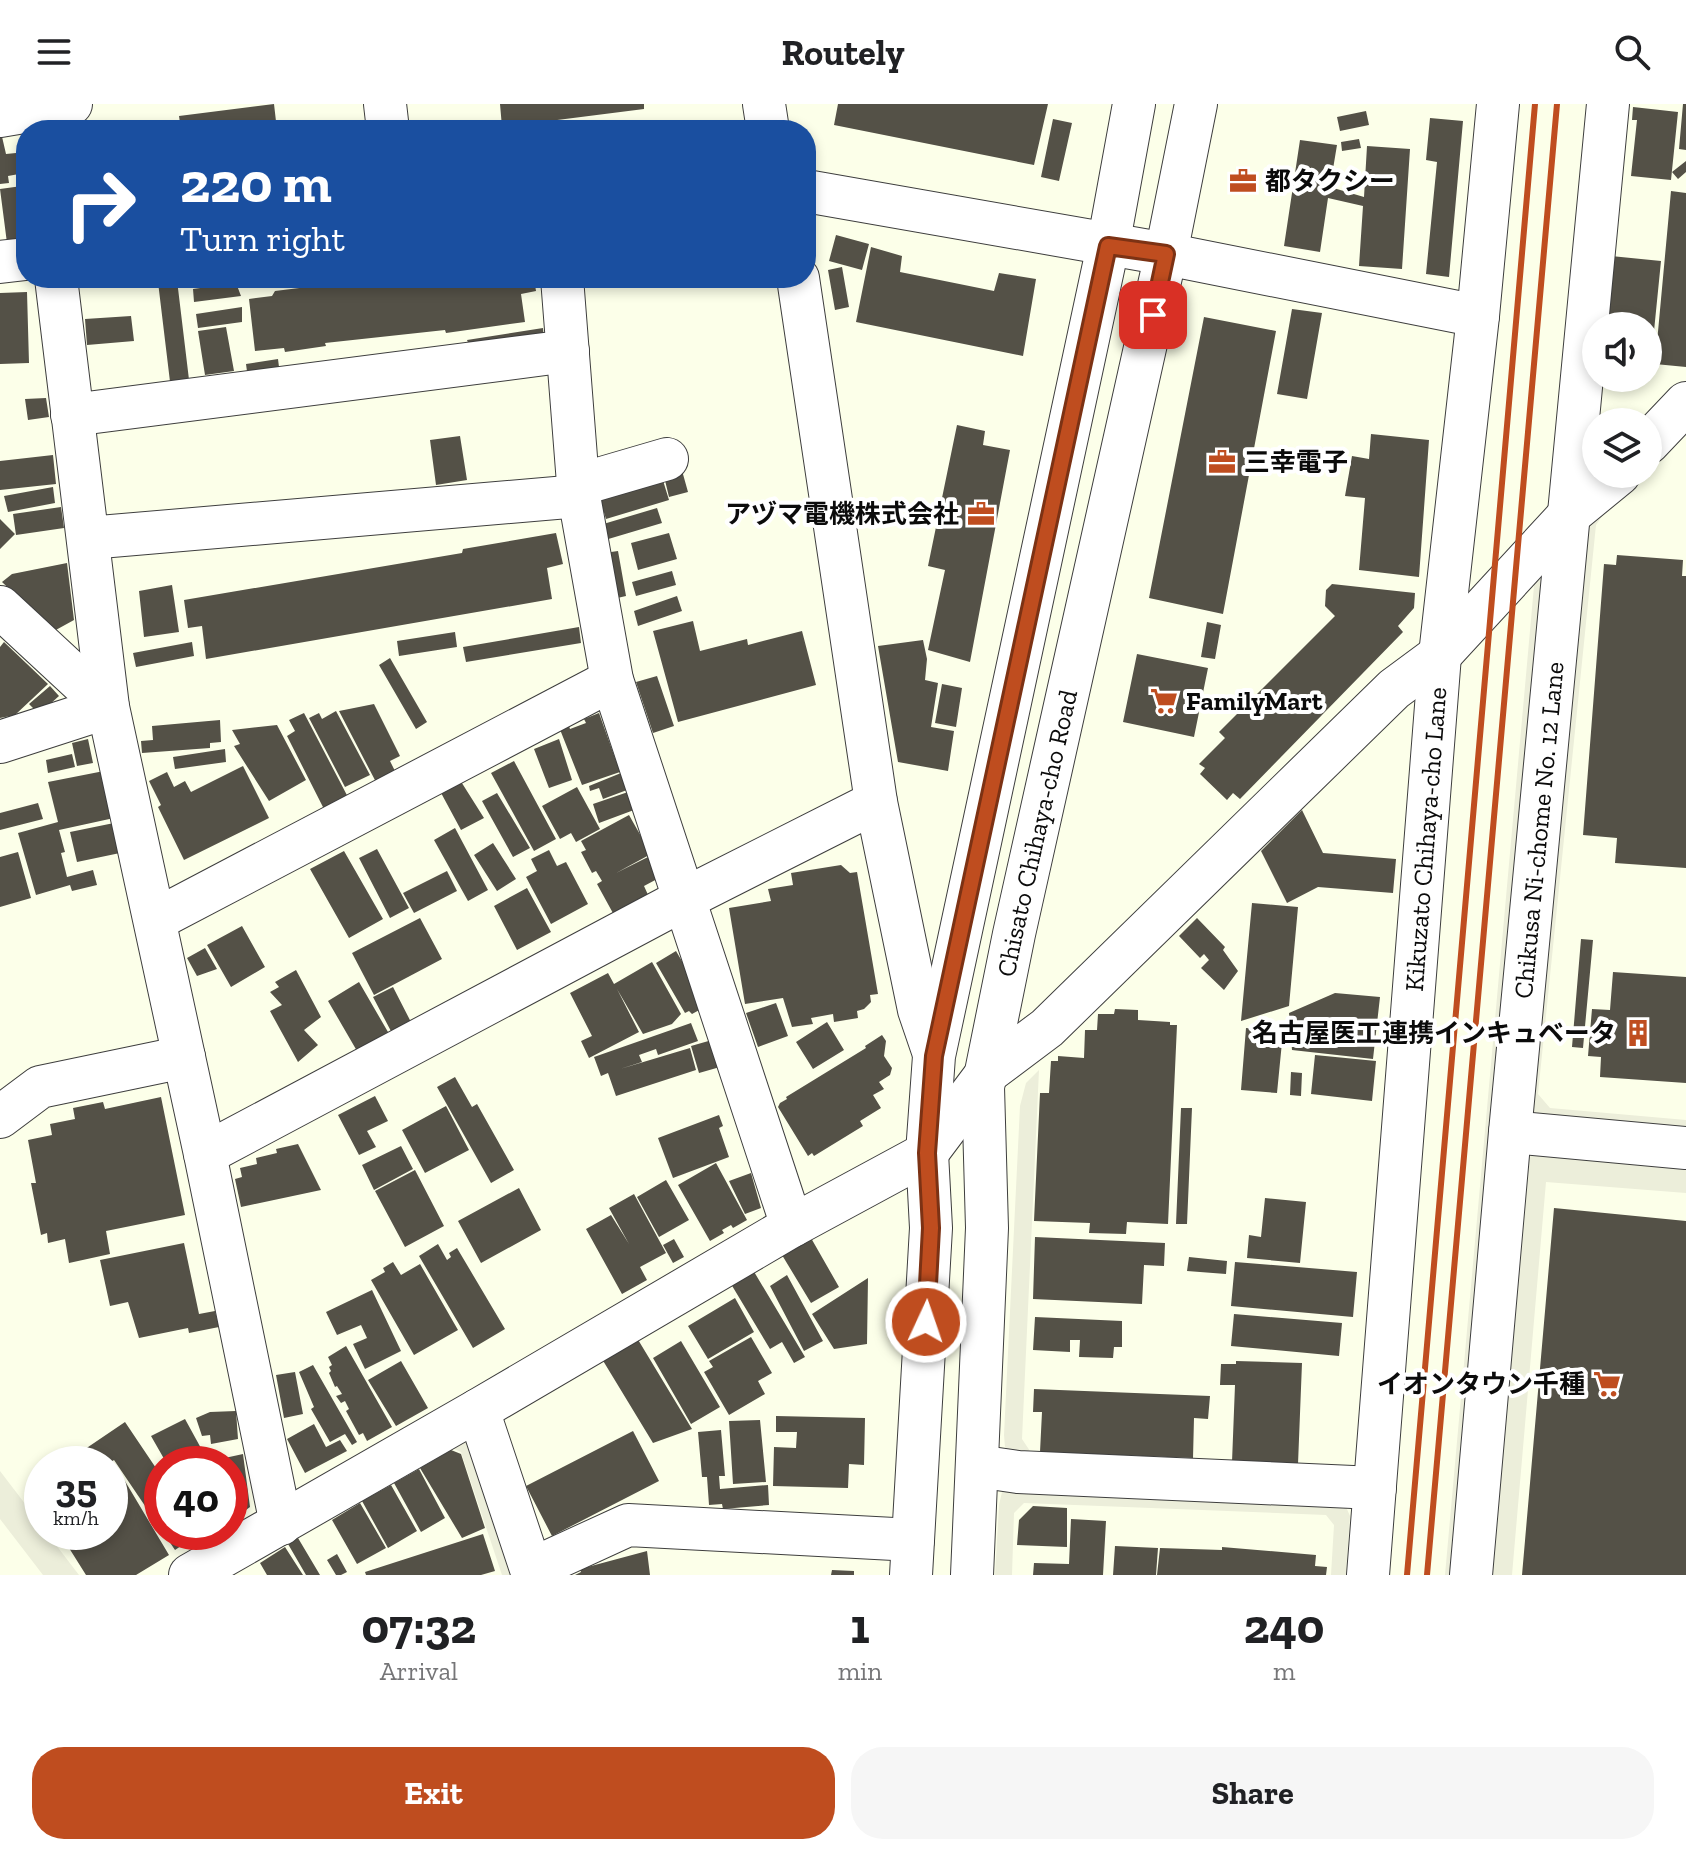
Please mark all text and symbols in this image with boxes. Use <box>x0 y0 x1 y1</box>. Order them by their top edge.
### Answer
icon: menu <box>32 30 76 74</box>
icon: search <box>1610 30 1654 74</box>
text: Routely <box>781 31 905 74</box>
text: 220 m <box>180 149 332 216</box>
icon: right <box>48 152 152 256</box>
place label: 都タクシー <box>1265 165 1395 197</box>
office icon: 都タクシー <box>1228 166 1258 196</box>
text: Turn right <box>180 217 345 260</box>
pin <box>1119 281 1187 349</box>
icon: arrive <box>1131 293 1175 337</box>
map controls <box>1582 312 1662 488</box>
button: sound <box>1582 312 1662 392</box>
button: layers <box>1582 408 1662 488</box>
place label: 三幸電子 <box>1244 446 1348 478</box>
office icon: 三幸電子 <box>1207 447 1237 477</box>
place label: アヅマ電機株式会社 <box>725 498 959 530</box>
office icon: アヅマ電機株式会社 <box>966 499 996 529</box>
street label: Chikusa Ni-chome No. 12 Lane <box>1507 660 1571 1000</box>
place label: FamilyMart <box>1186 685 1323 717</box>
street label: Chisato Chihaya-cho Road <box>990 686 1084 979</box>
supermarket icon: FamilyMart <box>1149 686 1179 716</box>
street label: Kikuzato Chihaya-cho Lane <box>1398 686 1453 993</box>
place label: 名古屋医工連携インキュベータ <box>1252 1017 1616 1049</box>
building icon: 名古屋医工連携インキュベータ <box>1623 1018 1653 1048</box>
position arrow <box>884 1280 968 1364</box>
place label: イオンタウン千種 <box>1377 1368 1585 1400</box>
supermarket icon: イオンタウン千種 <box>1592 1369 1622 1399</box>
speed limit sign: 40 <box>144 1446 248 1550</box>
text: 35 <box>55 1464 97 1512</box>
text: km/h <box>53 1506 99 1530</box>
text: 07:32 <box>361 1598 476 1655</box>
text: 1 <box>850 1598 870 1655</box>
text: 240 <box>1244 1598 1325 1655</box>
text: Arrival <box>380 1655 458 1687</box>
text: min <box>838 1655 882 1687</box>
text: m <box>1273 1655 1295 1687</box>
button: Exit <box>32 1747 835 1839</box>
button: Share <box>851 1747 1654 1839</box>

